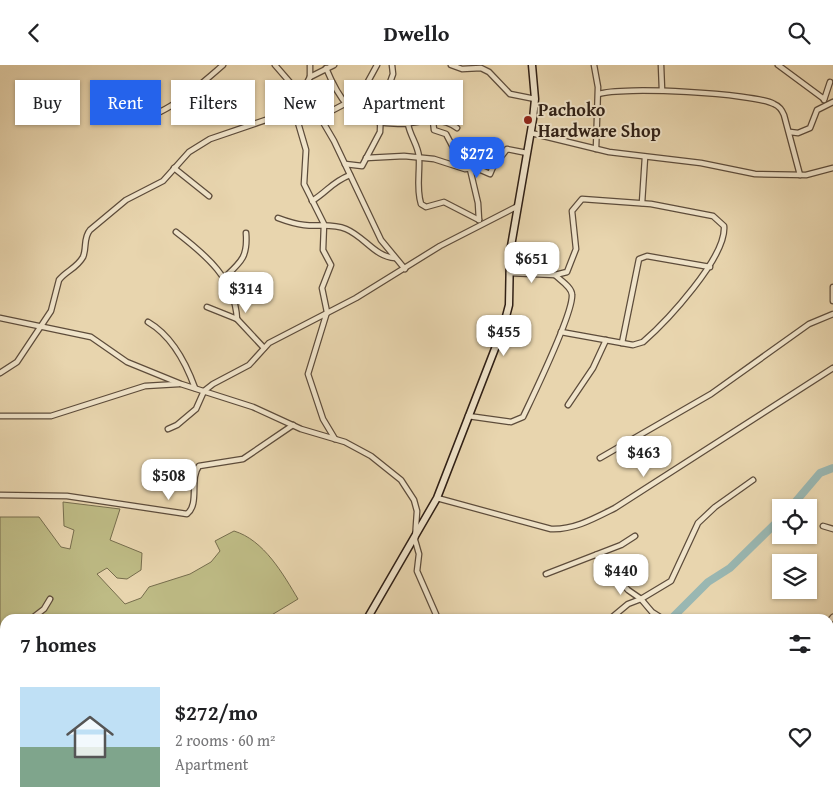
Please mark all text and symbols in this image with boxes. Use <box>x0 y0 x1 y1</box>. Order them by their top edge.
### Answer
text: Dwello <box>384 17 449 49</box>
icon: back <box>20 19 48 47</box>
icon: search <box>785 19 813 47</box>
chip: Buy <box>15 80 80 125</box>
chip: Rent <box>90 80 161 125</box>
chip: Filters <box>171 80 255 125</box>
chip: New <box>265 80 334 125</box>
chip: Apartment <box>344 80 463 125</box>
place label: Pachoko Hardware Shop <box>538 96 661 144</box>
marker: Pachoko Hardware Shop <box>522 114 534 126</box>
pin: $272 <box>447 137 507 179</box>
text: $272 <box>460 141 494 165</box>
pin: $651 <box>502 241 562 284</box>
text: $651 <box>515 246 549 270</box>
pin: $314 <box>216 271 276 314</box>
text: $314 <box>229 276 263 300</box>
pin: $455 <box>474 315 534 357</box>
text: $455 <box>487 319 521 343</box>
pin: $463 <box>614 435 674 478</box>
text: $463 <box>627 440 661 464</box>
pin: $508 <box>139 459 199 501</box>
text: $508 <box>152 463 186 487</box>
map controls <box>772 499 817 599</box>
button: locate <box>772 499 817 544</box>
pin: $440 <box>591 553 651 596</box>
button: layers <box>772 554 817 599</box>
text: $440 <box>604 558 638 582</box>
text: 7 homes <box>20 629 96 660</box>
icon: filters <box>786 630 814 658</box>
text: $272/mo <box>175 697 258 728</box>
icon: home <box>60 707 120 767</box>
icon: heart <box>786 723 814 751</box>
text: 2 rooms · 60 m² <box>175 728 275 752</box>
text: Apartment <box>175 752 248 776</box>

